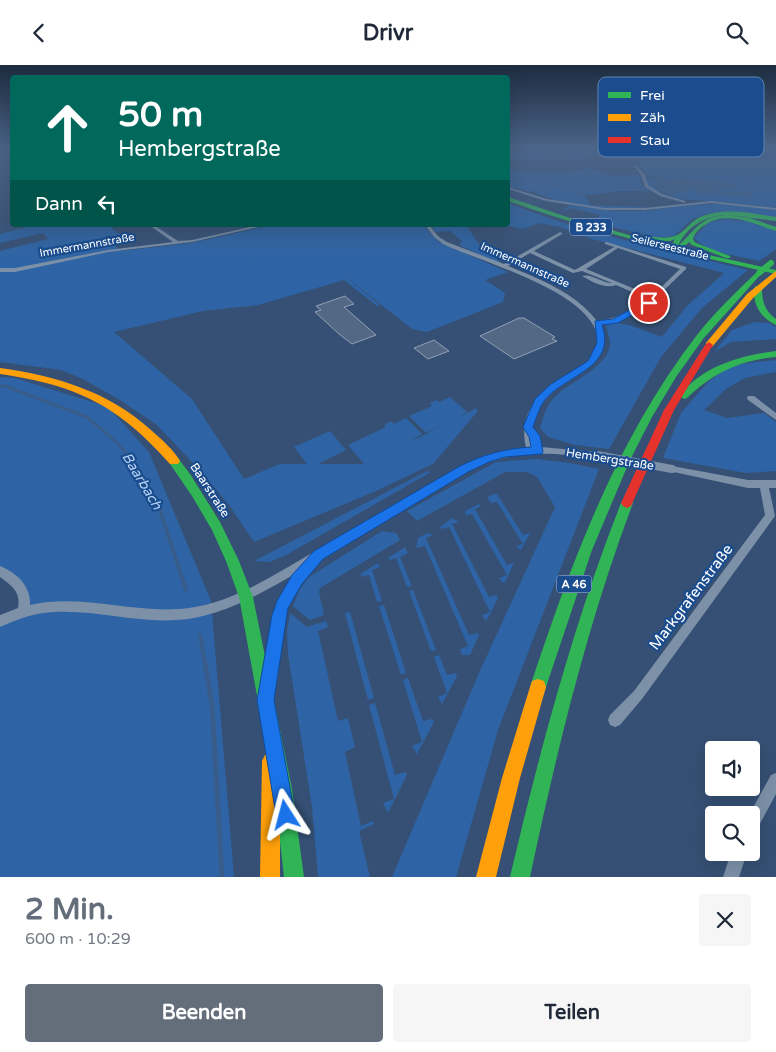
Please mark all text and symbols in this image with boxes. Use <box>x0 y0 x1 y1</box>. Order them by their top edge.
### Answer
icon: back <box>25 19 53 47</box>
icon: search <box>723 19 751 47</box>
text: Drivr <box>363 20 413 46</box>
legend <box>598 77 764 157</box>
text: Frei <box>640 87 665 104</box>
text: 50 m <box>118 94 203 136</box>
icon: ahead <box>35 95 100 160</box>
text: Zäh <box>640 109 665 126</box>
text: Stau <box>640 132 670 149</box>
text: Hembergstraße <box>118 136 281 162</box>
icon: left <box>93 190 121 218</box>
text: Dann <box>35 193 83 215</box>
road number: B 233 <box>570 219 612 235</box>
street label: Immermannstraße <box>39 230 135 260</box>
street label: Seilerseestraße <box>630 231 710 263</box>
street label: Immermannstraße <box>478 240 572 290</box>
pin <box>628 282 670 324</box>
icon: arrive <box>635 289 663 317</box>
street label: Hembergstraße <box>565 445 655 473</box>
water label: Baarbach <box>118 449 166 513</box>
street label: Baarstraße <box>187 460 233 520</box>
street label: Markgrafenstraße <box>645 541 737 653</box>
road number: A 46 <box>556 575 592 593</box>
map controls <box>705 741 760 861</box>
button: sound <box>705 741 760 796</box>
position arrow <box>259 788 311 840</box>
button: search <box>705 806 760 861</box>
text: 2 Min. <box>25 891 114 928</box>
button: close <box>699 894 751 946</box>
text: 600 m · 10:29 <box>25 929 131 949</box>
button: Beenden <box>25 984 383 1042</box>
button: Teilen <box>393 984 751 1042</box>

